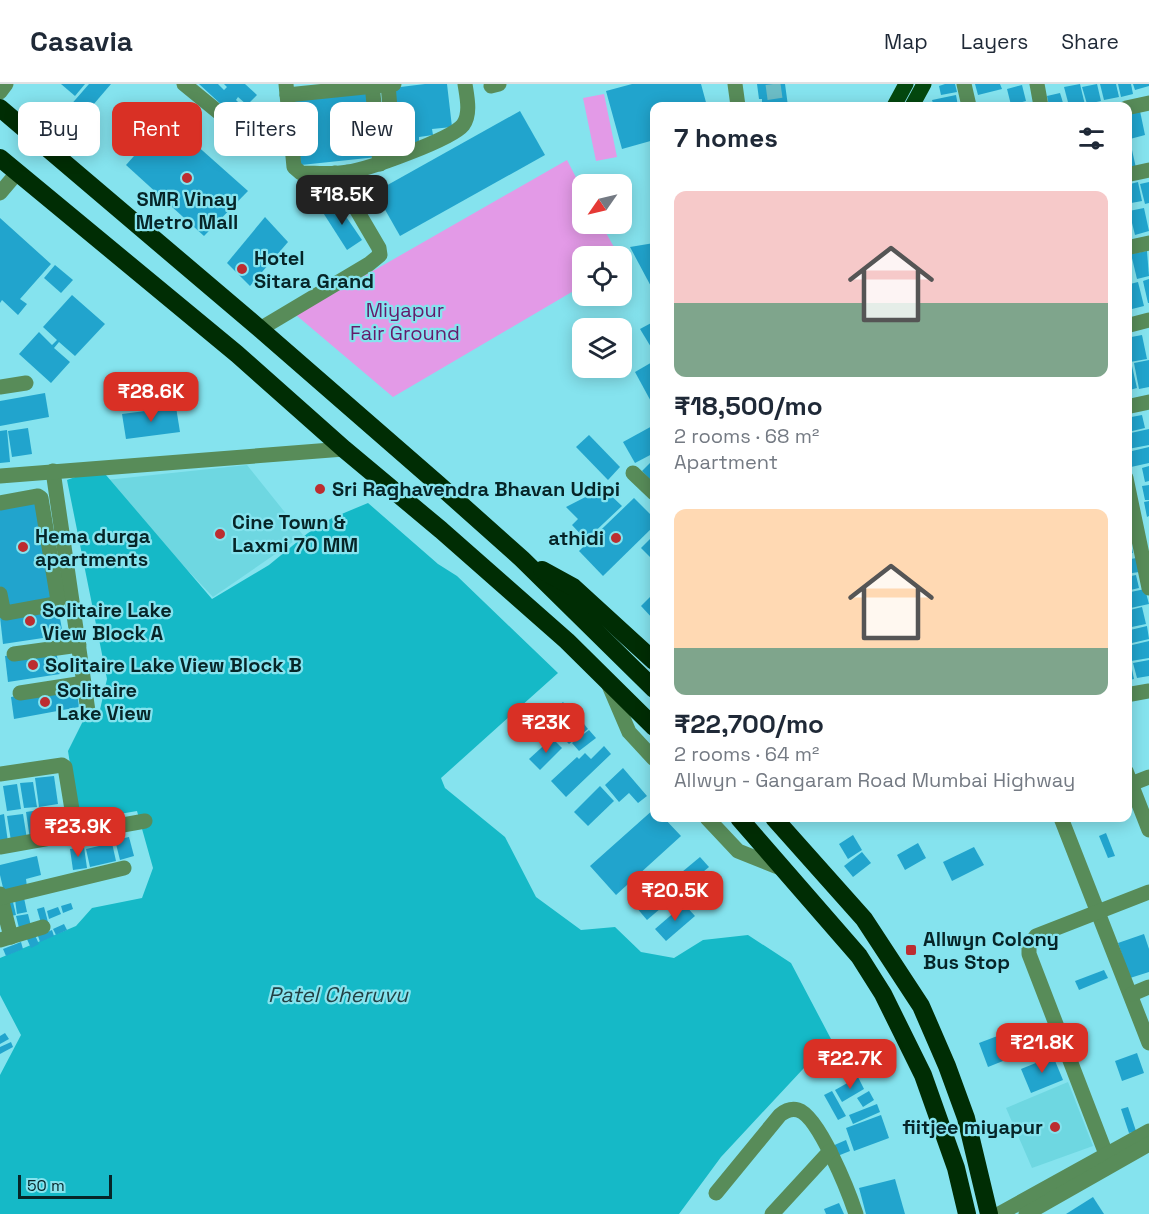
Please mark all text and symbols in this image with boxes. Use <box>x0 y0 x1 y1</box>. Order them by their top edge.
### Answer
text: Casavia <box>30 23 133 59</box>
text: Map <box>884 28 928 55</box>
text: Layers <box>961 28 1028 55</box>
text: Share <box>1061 28 1119 55</box>
chip: Buy <box>18 102 100 156</box>
chip: Rent <box>112 102 202 156</box>
chip: Filters <box>214 102 318 156</box>
chip: New <box>330 102 415 156</box>
text: 7 homes <box>674 121 778 155</box>
icon: filters <box>1075 122 1108 155</box>
marker: SMR Vinay Metro Mall <box>180 171 194 185</box>
north arrow <box>572 174 632 234</box>
map controls <box>572 174 632 378</box>
pin: ₹18.5K <box>293 175 391 226</box>
text: ₹18.5K <box>310 181 374 207</box>
place label: SMR Vinay Metro Mall <box>136 186 238 235</box>
icon: home <box>837 230 945 338</box>
place label: Hotel Sitara Grand <box>254 245 374 294</box>
button: locate <box>572 246 632 306</box>
marker: Hotel Sitara Grand <box>235 262 249 276</box>
park label: Miyapur Fair Ground <box>350 297 460 346</box>
button: layers <box>572 318 632 378</box>
pin: ₹28.6K <box>102 372 200 423</box>
text: ₹28.6K <box>118 378 184 404</box>
text: ₹18,500/mo <box>674 389 823 423</box>
text: 2 rooms · 68 m² <box>674 423 819 449</box>
text: Apartment <box>674 449 778 475</box>
place label: Sri Raghavendra Bhavan Udipi <box>332 476 620 502</box>
marker: Sri Raghavendra Bhavan Udipi <box>313 482 327 496</box>
place label: Cine Town & Laxmi 70 MM <box>232 509 358 558</box>
place label: Hema durga apartments <box>35 523 151 572</box>
place label: athidi <box>548 525 604 551</box>
marker: Cine Town & Laxmi 70 MM <box>213 527 227 541</box>
marker: athidi <box>609 531 623 545</box>
marker: Hema durga apartments <box>16 540 30 554</box>
icon: home <box>837 548 945 656</box>
place label: Solitaire Lake View Block A <box>42 597 172 646</box>
marker: Solitaire Lake View Block A <box>23 614 37 628</box>
place label: Solitaire Lake View Block B <box>45 652 302 678</box>
marker: Solitaire Lake View Block B <box>26 658 40 672</box>
place label: Solitaire Lake View <box>57 677 151 726</box>
marker: Solitaire Lake View <box>38 695 52 709</box>
pin: ₹23K <box>510 703 582 754</box>
text: ₹22,700/mo <box>674 707 824 741</box>
text: ₹23K <box>522 709 571 735</box>
text: 2 rooms · 64 m² <box>674 741 819 767</box>
text: Allwyn - Gangaram Road Mumbai Highway <box>674 767 1075 793</box>
pin: ₹23.9K <box>29 807 127 858</box>
text: ₹23.9K <box>44 813 112 839</box>
pin: ₹20.5K <box>626 871 724 922</box>
text: ₹20.5K <box>641 877 709 903</box>
place label: Allwyn Colony Bus Stop <box>923 926 1059 975</box>
marker: Allwyn Colony Bus Stop <box>904 943 918 957</box>
water label: Patel Cheruvu <box>268 981 409 1008</box>
pin: ₹21.8K <box>993 1023 1091 1074</box>
text: ₹21.8K <box>1010 1029 1074 1055</box>
pin: ₹22.7K <box>801 1039 899 1090</box>
text: ₹22.7K <box>817 1045 883 1071</box>
place label: fiitjee miyapur <box>902 1114 1043 1140</box>
marker: fiitjee miyapur <box>1048 1120 1062 1134</box>
scale bar <box>18 1172 112 1200</box>
text: 50 m <box>27 1175 65 1196</box>

